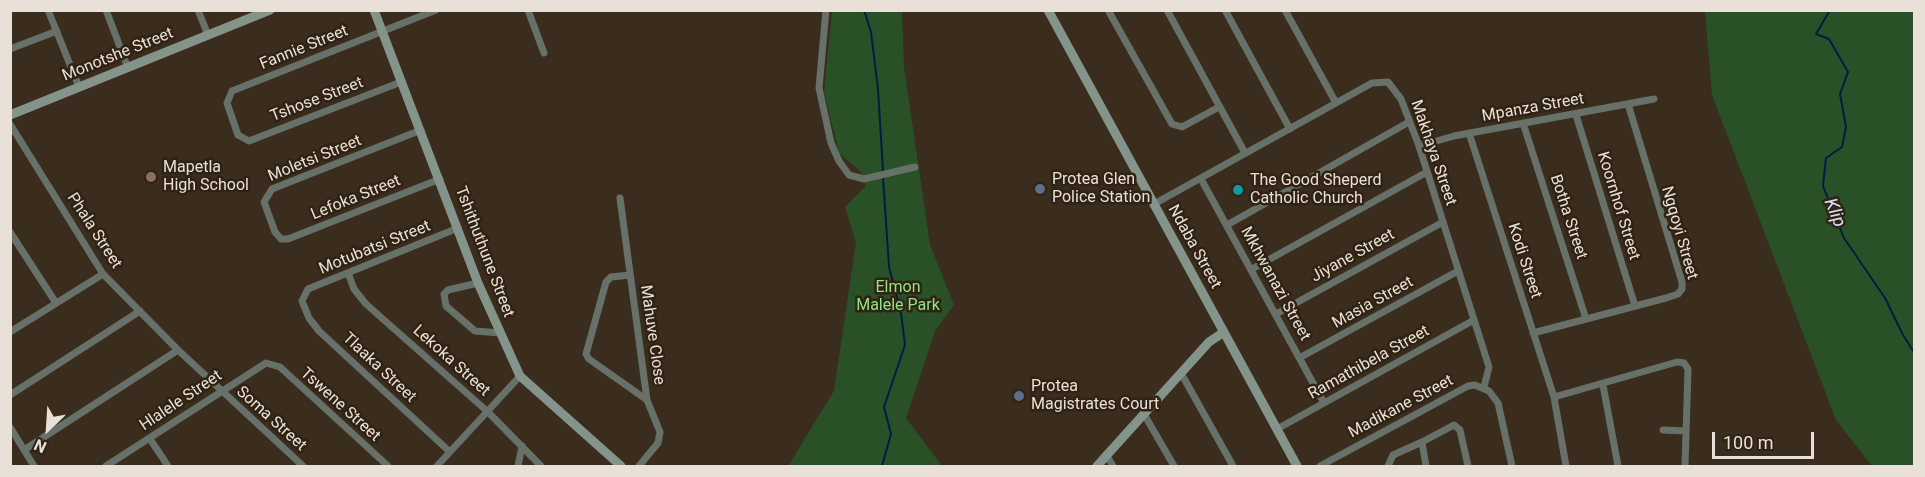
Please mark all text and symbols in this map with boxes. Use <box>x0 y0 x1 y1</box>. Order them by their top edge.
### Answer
street label: Fannie Street <box>257 22 351 74</box>
street label: Monotshe Street <box>60 24 176 86</box>
street label: Tshose Street <box>268 74 366 126</box>
street label: Mpanza Street <box>1480 90 1586 126</box>
street label: Makhaya Street <box>1406 98 1460 208</box>
street label: Moletsi Street <box>265 132 365 186</box>
street label: Koornhof Street <box>1592 150 1644 262</box>
place label: Mapetla High School <box>163 158 249 196</box>
marker: Mapetla High School <box>144 170 158 184</box>
place label: Protea Glen Police Station <box>1052 170 1150 208</box>
street label: Lefoka Street <box>308 171 404 225</box>
place label: The Good Sheperd Catholic Church <box>1250 171 1382 209</box>
street label: Botha Street <box>1545 172 1591 262</box>
marker: Protea Glen Police Station <box>1033 182 1047 196</box>
marker: The Good Sheperd Catholic Church <box>1231 183 1245 197</box>
street label: Tshithuthune Street <box>450 184 518 320</box>
street label: Ngqoyi Street <box>1657 184 1701 282</box>
street label: Phala Street <box>62 190 126 272</box>
water label: Klip <box>1818 195 1850 231</box>
street label: Ndaba Street <box>1163 202 1225 292</box>
street label: Motubatsi Street <box>317 217 433 279</box>
street label: Kodi Street <box>1503 221 1545 301</box>
street label: Mkhwanazi Street <box>1236 224 1314 344</box>
street label: Jiyane Street <box>1308 225 1398 287</box>
street label: Masia Street <box>1329 273 1417 333</box>
park label: Elmon Malele Park <box>856 278 940 316</box>
street label: Mahuve Close <box>635 284 669 386</box>
street label: Lekoka Street <box>408 321 494 401</box>
street label: Ramathibela Street <box>1305 322 1433 404</box>
street label: Tlaaka Street <box>338 329 420 407</box>
street label: Tswene Street <box>296 364 384 446</box>
street label: Hlalele Street <box>136 366 226 436</box>
street label: Madikane Street <box>1345 371 1457 443</box>
place label: Protea Magistrates Court <box>1031 377 1159 415</box>
street label: Soma Street <box>232 383 310 455</box>
marker: Protea Magistrates Court <box>1012 389 1026 403</box>
north arrow <box>18 399 78 459</box>
scale bar <box>1715 420 1817 458</box>
text: 100 m <box>1723 432 1774 453</box>
text: N <box>31 435 49 457</box>

